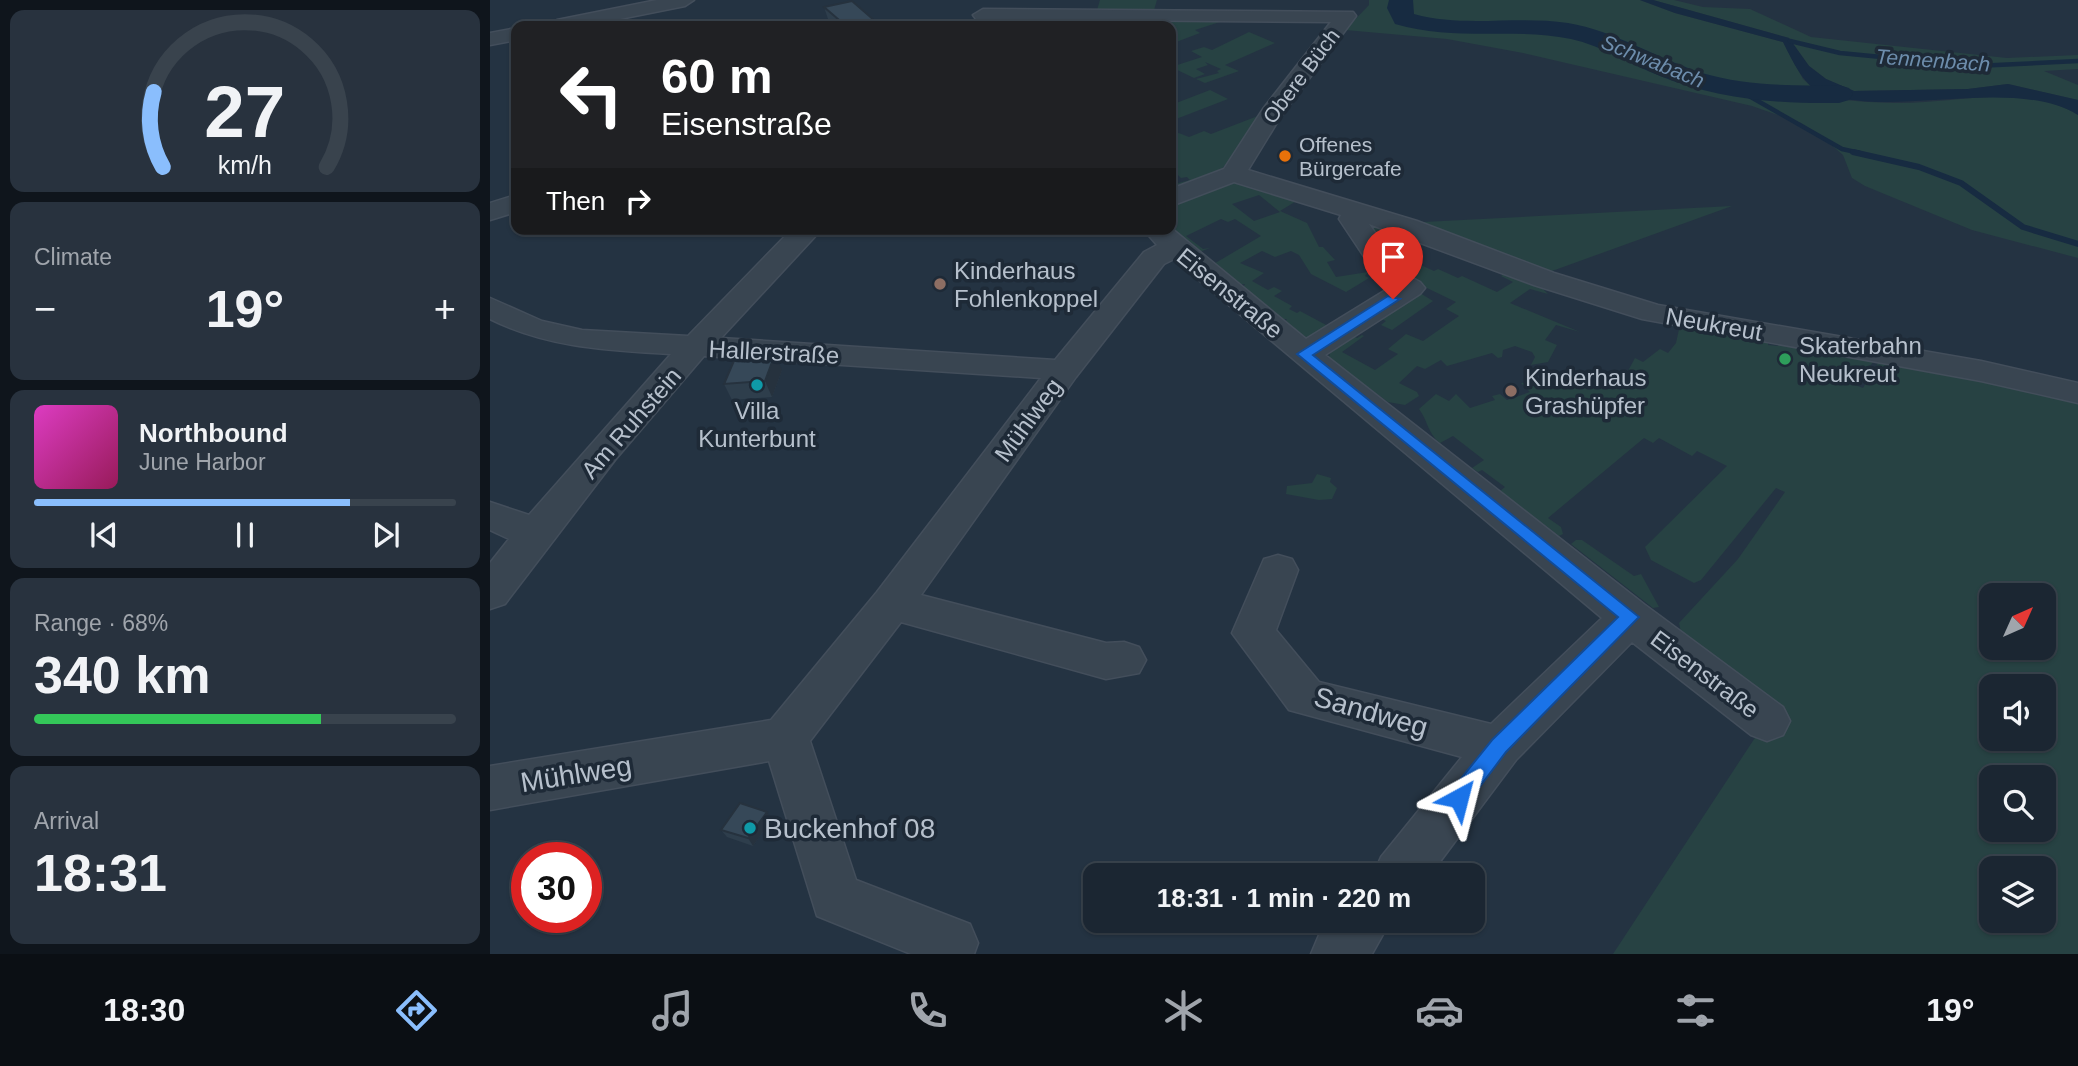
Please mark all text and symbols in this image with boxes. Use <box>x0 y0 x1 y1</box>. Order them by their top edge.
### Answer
street label: Obere Büch <box>1258 24 1344 128</box>
water label: Schwabach <box>1598 30 1708 92</box>
water label: Tennenbach <box>1875 45 1991 75</box>
icon: left <box>546 49 637 140</box>
text: 60 m <box>661 49 773 103</box>
text: 27 <box>205 71 285 152</box>
text: Eisenstraße <box>661 106 832 142</box>
place label: Offenes Bürgercafe <box>1299 133 1402 180</box>
marker: Offenes Bürgercafe <box>1277 148 1293 164</box>
text: km/h <box>218 151 272 179</box>
icon: right <box>619 182 657 220</box>
text: Then <box>546 186 605 216</box>
pin <box>1363 227 1423 299</box>
icon: arrive <box>1374 238 1412 276</box>
street label: Eisenstraße <box>1172 242 1288 344</box>
text: Climate <box>34 244 112 270</box>
place label: Kinderhaus Fohlenkoppel <box>954 257 1098 312</box>
marker: Kinderhaus Fohlenkoppel <box>932 276 948 292</box>
text: 19° <box>206 280 284 338</box>
text: − <box>34 288 56 330</box>
text: + <box>434 288 456 330</box>
street label: Neukreut <box>1664 302 1765 346</box>
place label: Skaterbahn Neukreut <box>1799 332 1922 387</box>
street label: Hallerstraße <box>708 335 840 369</box>
marker: Skaterbahn Neukreut <box>1777 351 1793 367</box>
street label: Am Ruhstein <box>576 362 686 484</box>
place label: Kinderhaus Grashüpfer <box>1525 364 1646 419</box>
street label: Mühlweg <box>989 373 1067 467</box>
marker: Villa Kunterbunt <box>749 377 765 393</box>
marker: Kinderhaus Grashüpfer <box>1503 383 1519 399</box>
place label: Villa Kunterbunt <box>698 397 816 452</box>
text: Northbound <box>139 418 288 448</box>
text: June Harbor <box>139 449 266 475</box>
icon: previous <box>85 516 123 554</box>
icon: pause <box>226 516 264 554</box>
icon: next <box>367 516 405 554</box>
north arrow <box>1979 583 2056 660</box>
map controls <box>1979 583 2056 933</box>
text: Range · 68% <box>34 610 168 636</box>
street label: Eisenstraße <box>1646 625 1764 723</box>
text: 340 km <box>34 646 210 704</box>
button: sound <box>1979 674 2056 751</box>
street label: Sandweg <box>1311 681 1431 743</box>
street label: Mühlweg <box>518 750 634 798</box>
position arrow <box>1422 761 1496 835</box>
button: search <box>1979 765 2056 842</box>
text: Arrival <box>34 808 99 834</box>
place label: Buckenhof 08 <box>764 813 935 844</box>
marker: Buckenhof 08 <box>742 820 758 836</box>
speed limit sign: 30 <box>511 842 602 933</box>
text: 18:31 <box>34 844 167 902</box>
button: layers <box>1979 856 2056 933</box>
text: 18:31 · 1 min · 220 m <box>1157 883 1411 913</box>
icon: directions <box>392 986 441 1035</box>
icon: music <box>648 986 697 1035</box>
icon: phone <box>903 986 952 1035</box>
icon: climate <box>1159 986 1208 1035</box>
icon: car <box>1415 986 1464 1035</box>
icon: filters <box>1671 986 1720 1035</box>
text: 18:30 <box>103 992 185 1028</box>
text: 19° <box>1926 992 1975 1028</box>

